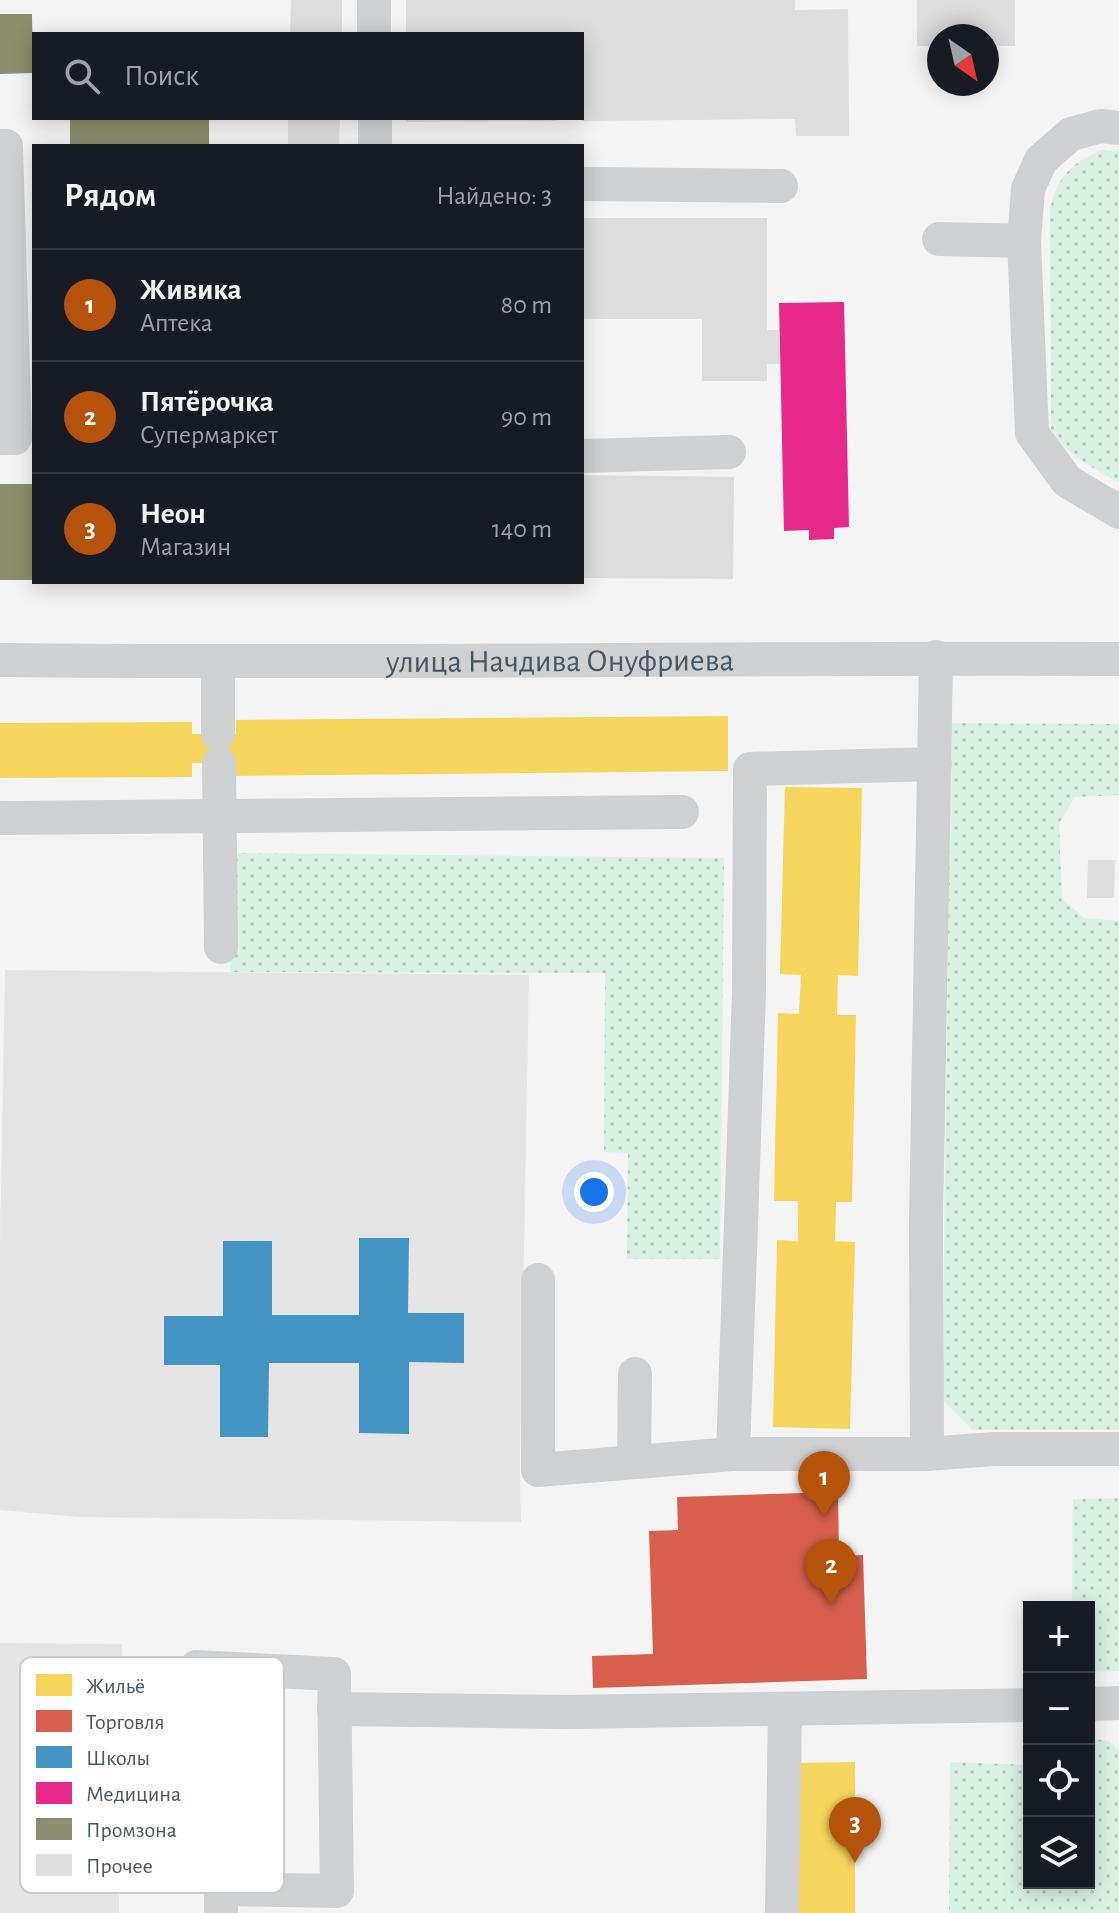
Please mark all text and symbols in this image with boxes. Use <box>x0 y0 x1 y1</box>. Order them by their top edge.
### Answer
north arrow <box>927 24 999 96</box>
search box <box>32 32 584 120</box>
icon: search <box>60 54 104 98</box>
text: Поиск <box>124 61 199 91</box>
text: Рядом <box>64 179 156 213</box>
text: Найдено: 3 <box>436 183 552 209</box>
text: Живика <box>140 275 242 305</box>
text: 1 <box>85 292 95 318</box>
text: 80 m <box>501 292 552 318</box>
text: Аптека <box>140 310 213 336</box>
text: Пятёрочка <box>140 387 274 417</box>
text: 2 <box>84 404 96 430</box>
text: 90 m <box>501 404 552 430</box>
text: Супермаркет <box>140 422 278 448</box>
text: Неон <box>140 499 206 529</box>
text: 3 <box>84 516 96 542</box>
text: 140 m <box>492 516 552 542</box>
text: Магазин <box>140 534 231 560</box>
street label: улица Начдива Онуфриева <box>385 644 734 678</box>
your location <box>574 1172 614 1212</box>
pin: 1 <box>798 1451 850 1517</box>
pin: 2 <box>805 1539 857 1605</box>
map controls <box>1023 1601 1095 1889</box>
button: + <box>1023 1601 1095 1673</box>
legend <box>20 1657 284 1893</box>
button: − <box>1023 1673 1095 1745</box>
text: Жильё <box>86 1675 145 1697</box>
text: Торговля <box>86 1711 165 1733</box>
button: locate <box>1023 1745 1095 1817</box>
text: Школы <box>86 1747 150 1769</box>
text: Медицина <box>86 1783 181 1805</box>
pin: 3 <box>829 1797 881 1863</box>
button: layers <box>1023 1817 1095 1889</box>
text: Промзона <box>86 1819 177 1841</box>
text: Прочее <box>86 1855 153 1877</box>

